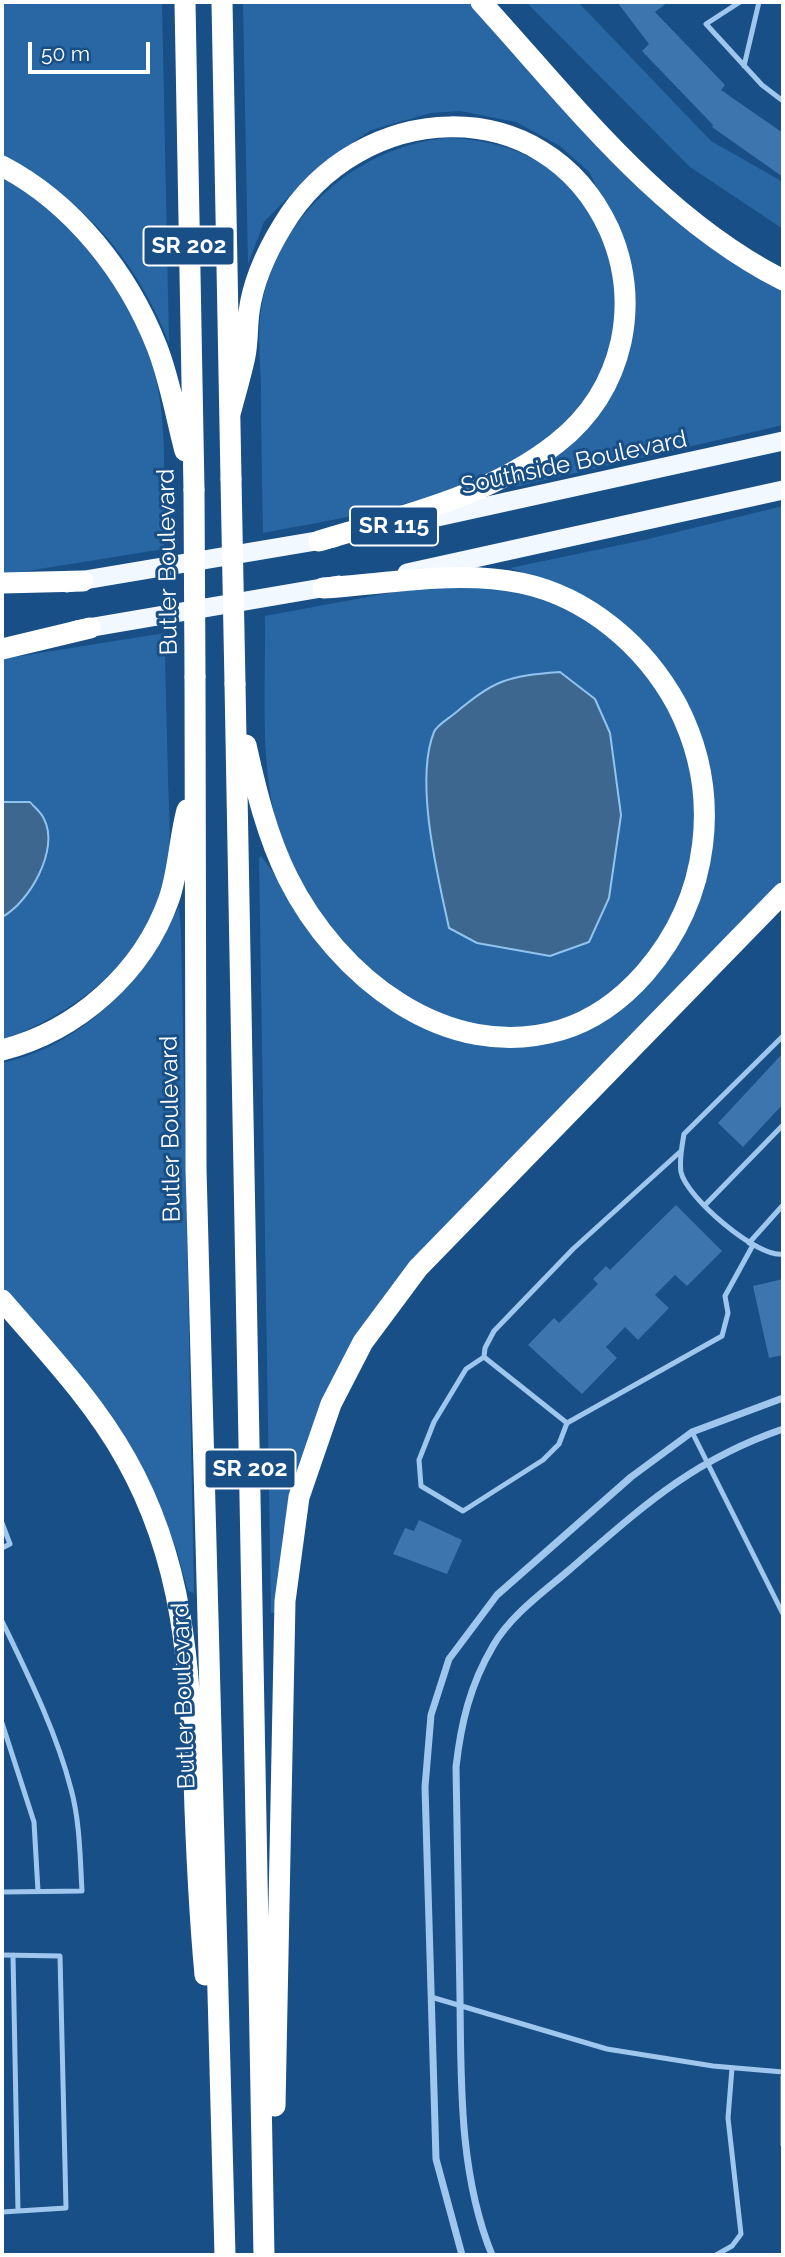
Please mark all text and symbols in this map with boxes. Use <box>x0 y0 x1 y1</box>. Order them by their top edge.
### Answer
scale bar <box>32 28 154 72</box>
text: 50 m <box>41 41 90 66</box>
road number: SR 202 <box>144 227 234 266</box>
street label: Southside Boulevard <box>458 425 690 501</box>
street label: Butler Boulevard <box>152 468 184 656</box>
road number: SR 115 <box>350 506 438 546</box>
street label: Butler Boulevard <box>155 1035 187 1223</box>
road number: SR 202 <box>204 1450 296 1488</box>
street label: Butler Boulevard <box>166 1602 202 1790</box>

